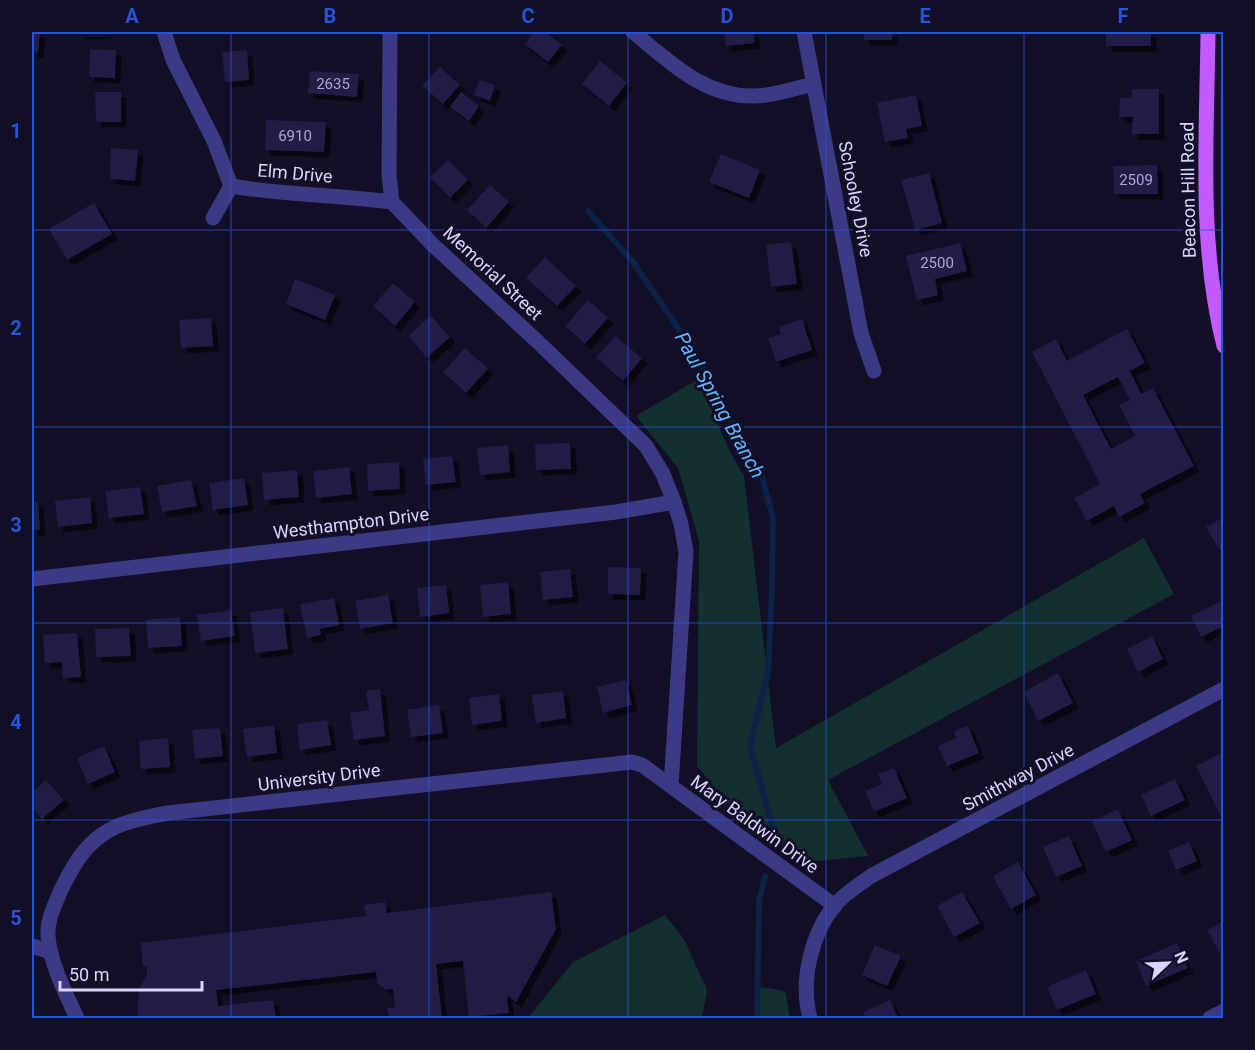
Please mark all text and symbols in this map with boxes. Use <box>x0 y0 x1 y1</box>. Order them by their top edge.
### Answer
text: A <box>125 4 139 28</box>
text: B <box>324 4 336 28</box>
text: C <box>521 4 535 28</box>
text: D <box>721 4 734 28</box>
text: E <box>919 4 931 28</box>
text: F <box>1118 4 1129 28</box>
house number: 2635 <box>316 75 350 93</box>
text: 1 <box>10 119 22 143</box>
street label: Beacon Hill Road <box>1176 122 1200 258</box>
house number: 6910 <box>278 127 312 145</box>
street label: Schooley Drive <box>834 139 878 259</box>
street label: Elm Drive <box>257 159 333 187</box>
house number: 2509 <box>1119 171 1153 189</box>
street label: Memorial Street <box>439 222 547 324</box>
house number: 2500 <box>920 254 954 272</box>
text: 2 <box>10 316 22 340</box>
water label: Paul Spring Branch <box>670 328 770 482</box>
street label: Westhampton Drive <box>272 503 430 543</box>
text: 3 <box>10 513 22 537</box>
text: 4 <box>10 710 22 734</box>
street label: Smithway Drive <box>959 739 1077 815</box>
street label: University Drive <box>257 759 381 795</box>
street label: Mary Baldwin Drive <box>687 771 823 877</box>
text: 5 <box>10 906 22 930</box>
north arrow <box>1138 933 1198 993</box>
text: N <box>1170 948 1192 966</box>
scale bar <box>60 954 202 992</box>
text: 50 m <box>69 964 109 985</box>

